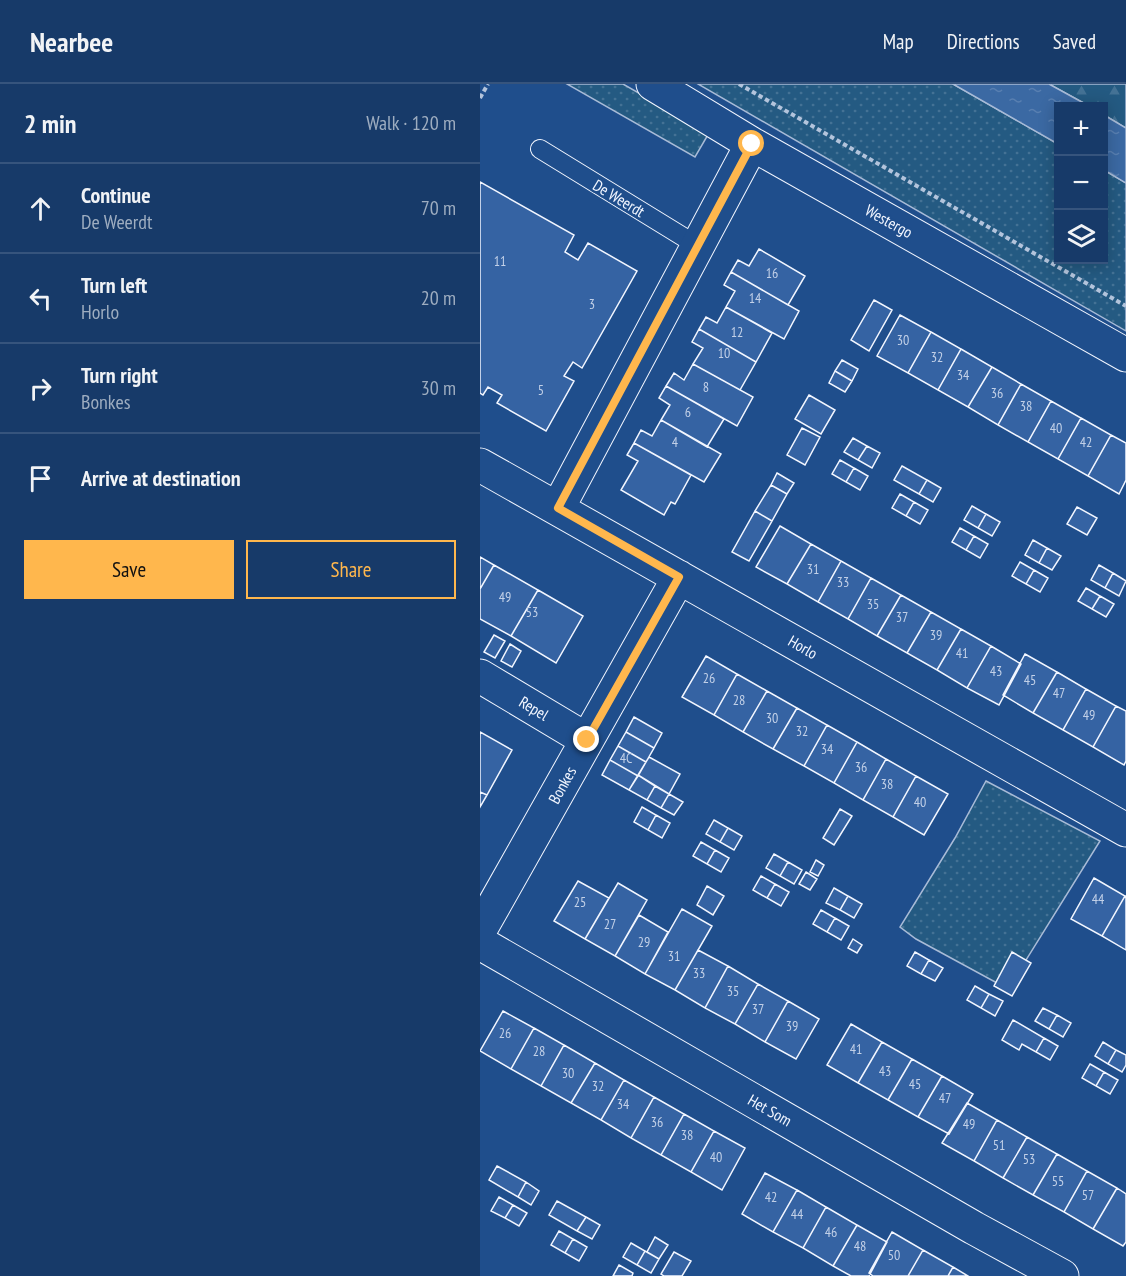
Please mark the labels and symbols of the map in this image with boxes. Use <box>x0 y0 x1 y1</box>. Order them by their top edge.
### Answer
route start <box>738 130 764 156</box>
street label: De Weerdt <box>589 175 649 222</box>
street label: Westergo <box>862 200 916 242</box>
house number: 11 <box>494 252 506 270</box>
house number: 16 <box>766 264 778 282</box>
house number: 14 <box>749 289 762 307</box>
house number: 3 <box>589 295 595 313</box>
house number: 12 <box>731 323 743 341</box>
house number: 30 <box>897 331 909 349</box>
house number: 10 <box>718 344 730 362</box>
house number: 32 <box>931 348 943 366</box>
house number: 34 <box>957 366 970 384</box>
house number: 8 <box>703 378 709 396</box>
house number: 5 <box>538 381 544 399</box>
house number: 36 <box>991 384 1003 402</box>
house number: 38 <box>1020 397 1032 415</box>
house number: 6 <box>685 403 691 421</box>
house number: 40 <box>1050 419 1062 437</box>
house number: 4 <box>672 433 679 451</box>
house number: 42 <box>1080 433 1092 451</box>
house number: 31 <box>807 560 819 578</box>
house number: 33 <box>837 573 849 591</box>
house number: 49 <box>499 588 511 606</box>
house number: 35 <box>867 595 879 613</box>
house number: 53 <box>526 603 538 621</box>
house number: 37 <box>896 608 908 626</box>
house number: 39 <box>930 626 942 644</box>
street label: Horlo <box>785 631 821 663</box>
house number: 41 <box>956 644 968 662</box>
house number: 43 <box>990 662 1002 680</box>
house number: 26 <box>703 669 715 687</box>
house number: 45 <box>1024 671 1036 689</box>
house number: 47 <box>1053 684 1065 702</box>
street label: Repel <box>516 691 553 725</box>
house number: 28 <box>733 691 745 709</box>
house number: 49 <box>1083 706 1095 724</box>
house number: 30 <box>766 709 778 727</box>
house number: 32 <box>796 722 808 740</box>
route end <box>573 726 599 752</box>
house number: 34 <box>821 740 834 758</box>
house number: 4C <box>620 749 633 767</box>
house number: 36 <box>855 758 867 776</box>
street label: Bonkes <box>544 763 580 807</box>
house number: 38 <box>881 775 893 793</box>
house number: 40 <box>914 793 926 811</box>
house number: 44 <box>1092 890 1105 908</box>
house number: 25 <box>574 893 586 911</box>
house number: 27 <box>604 915 616 933</box>
house number: 29 <box>638 933 650 951</box>
house number: 31 <box>668 947 680 965</box>
house number: 33 <box>693 964 705 982</box>
house number: 35 <box>727 982 739 1000</box>
house number: 37 <box>752 1000 764 1018</box>
house number: 39 <box>786 1017 798 1035</box>
house number: 26 <box>499 1024 511 1042</box>
house number: 41 <box>850 1040 862 1058</box>
house number: 28 <box>533 1042 545 1060</box>
house number: 43 <box>879 1062 891 1080</box>
house number: 30 <box>562 1064 574 1082</box>
house number: 45 <box>909 1075 921 1093</box>
house number: 32 <box>592 1077 604 1095</box>
house number: 47 <box>939 1089 951 1107</box>
street label: Het Som <box>745 1090 795 1130</box>
house number: 34 <box>617 1095 630 1113</box>
house number: 36 <box>651 1113 663 1131</box>
house number: 49 <box>963 1115 975 1133</box>
house number: 38 <box>681 1126 693 1144</box>
house number: 51 <box>993 1136 1005 1154</box>
house number: 40 <box>710 1148 722 1166</box>
house number: 53 <box>1023 1150 1035 1168</box>
house number: 55 <box>1052 1172 1064 1190</box>
house number: 57 <box>1082 1186 1094 1204</box>
house number: 42 <box>765 1188 777 1206</box>
house number: 44 <box>791 1205 804 1223</box>
house number: 46 <box>825 1223 837 1241</box>
house number: 48 <box>854 1237 866 1255</box>
house number: 50 <box>888 1246 900 1264</box>

